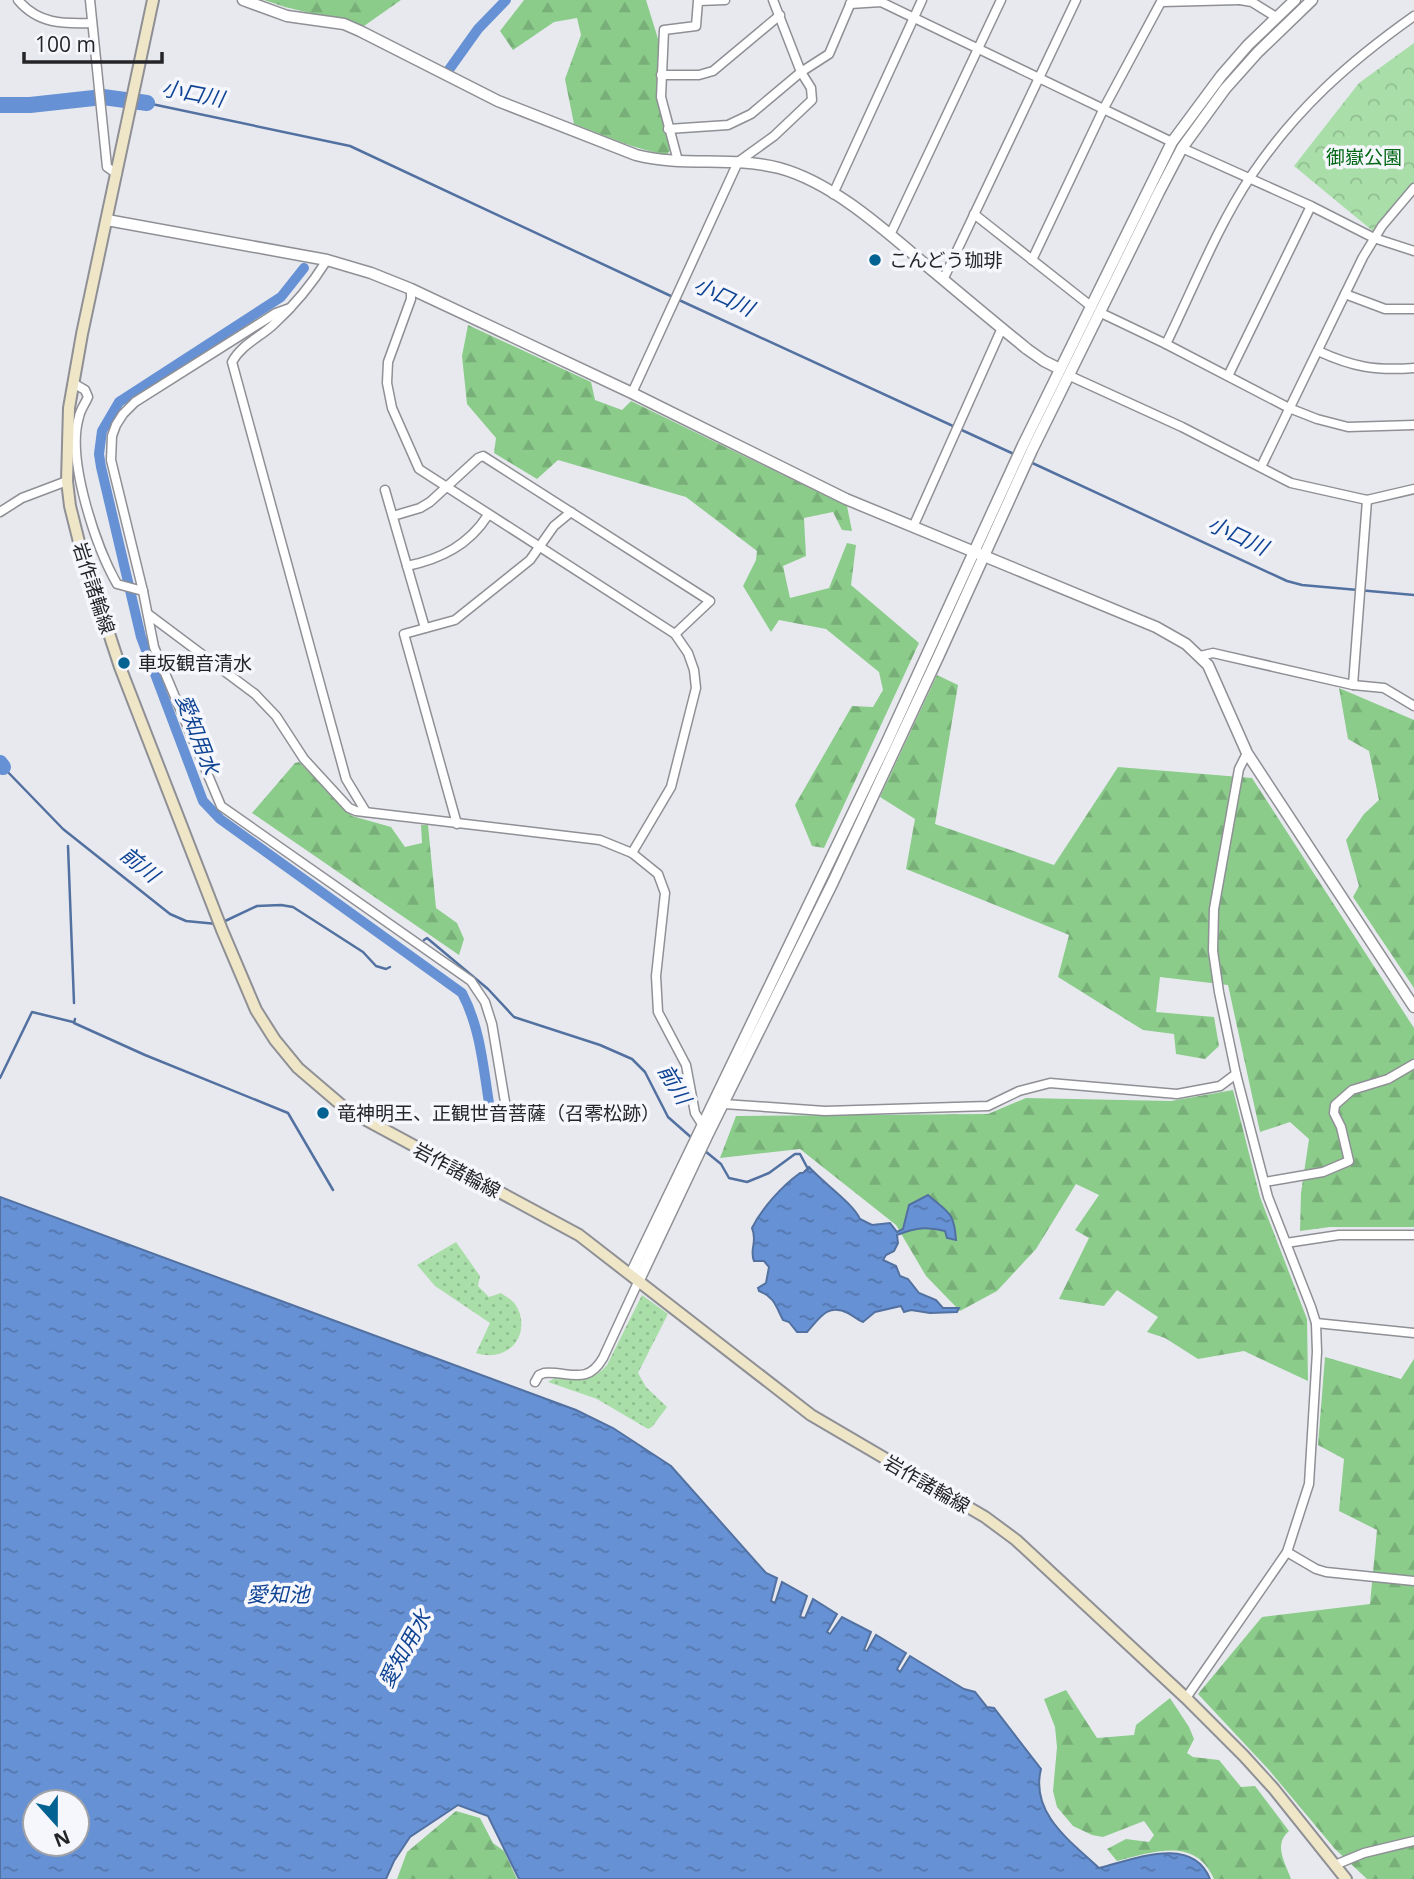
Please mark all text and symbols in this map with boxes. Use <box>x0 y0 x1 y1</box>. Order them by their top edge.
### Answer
scale bar <box>24 21 163 65</box>
text: 100 m <box>35 30 96 58</box>
water label: 小口川 <box>159 73 229 113</box>
park label: 御嶽公園 <box>1326 144 1402 170</box>
place label: こんどう珈琲 <box>889 247 1002 273</box>
marker: こんどう珈琲 <box>867 252 883 268</box>
water label: 小口川 <box>690 270 760 323</box>
water label: 小口川 <box>1204 509 1274 562</box>
street label: 岩作諸輪線 <box>67 539 121 637</box>
place label: 車坂観音清水 <box>138 650 252 676</box>
marker: 車坂観音清水 <box>116 655 132 671</box>
water label: 愛知用水 <box>170 690 227 780</box>
water label: 前川 <box>115 840 167 889</box>
water label: 前川 <box>652 1059 699 1111</box>
place label: 竜神明王、正観世音菩薩（召零松跡） <box>337 1100 660 1126</box>
marker: 竜神明王、正観世音菩薩（召零松跡） <box>315 1105 331 1121</box>
street label: 岩作諸輪線 <box>409 1136 505 1204</box>
street label: 岩作諸輪線 <box>879 1449 975 1519</box>
water label: 愛知池 <box>247 1580 311 1608</box>
water label: 愛知用水 <box>371 1604 438 1693</box>
north arrow <box>21 1788 91 1858</box>
text: N <box>50 1824 74 1854</box>

